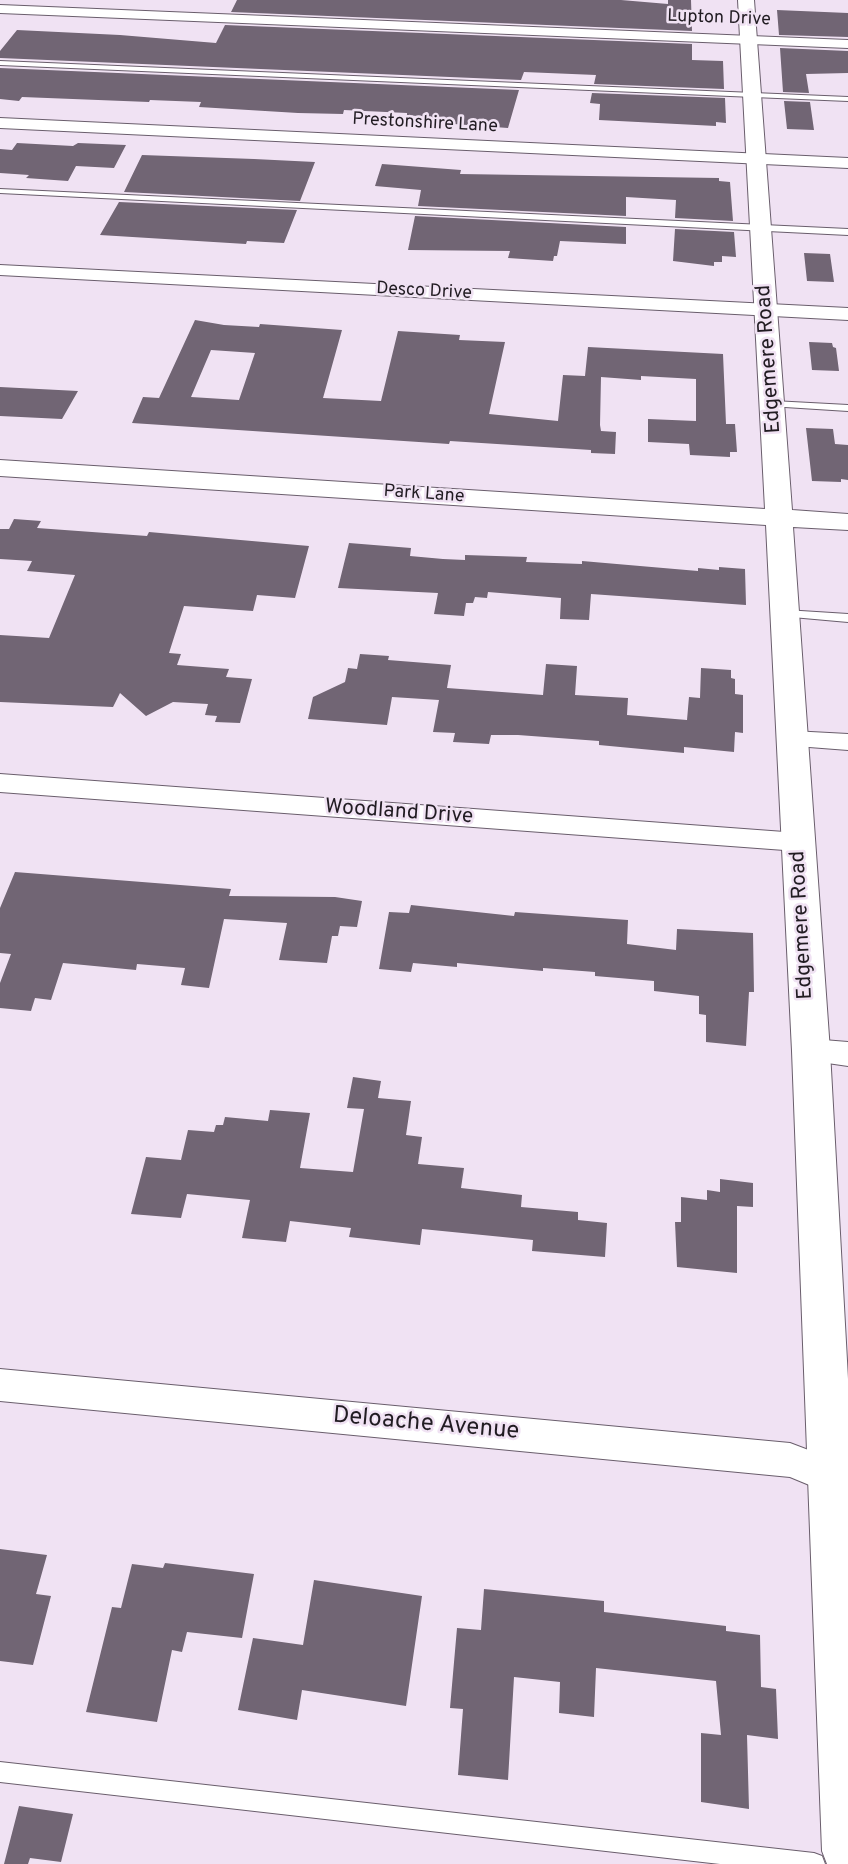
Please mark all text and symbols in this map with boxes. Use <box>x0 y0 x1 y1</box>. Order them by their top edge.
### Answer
street label: Lupton Drive <box>667 6 771 32</box>
street label: Prestonshire Lane <box>352 109 498 139</box>
street label: Desco Drive <box>376 279 472 305</box>
street label: Edgemere Road <box>752 284 788 434</box>
street label: Park Lane <box>383 481 465 509</box>
street label: Woodland Drive <box>324 795 474 831</box>
street label: Edgemere Road <box>787 850 819 1000</box>
street label: Deloache Avenue <box>332 1403 520 1447</box>

